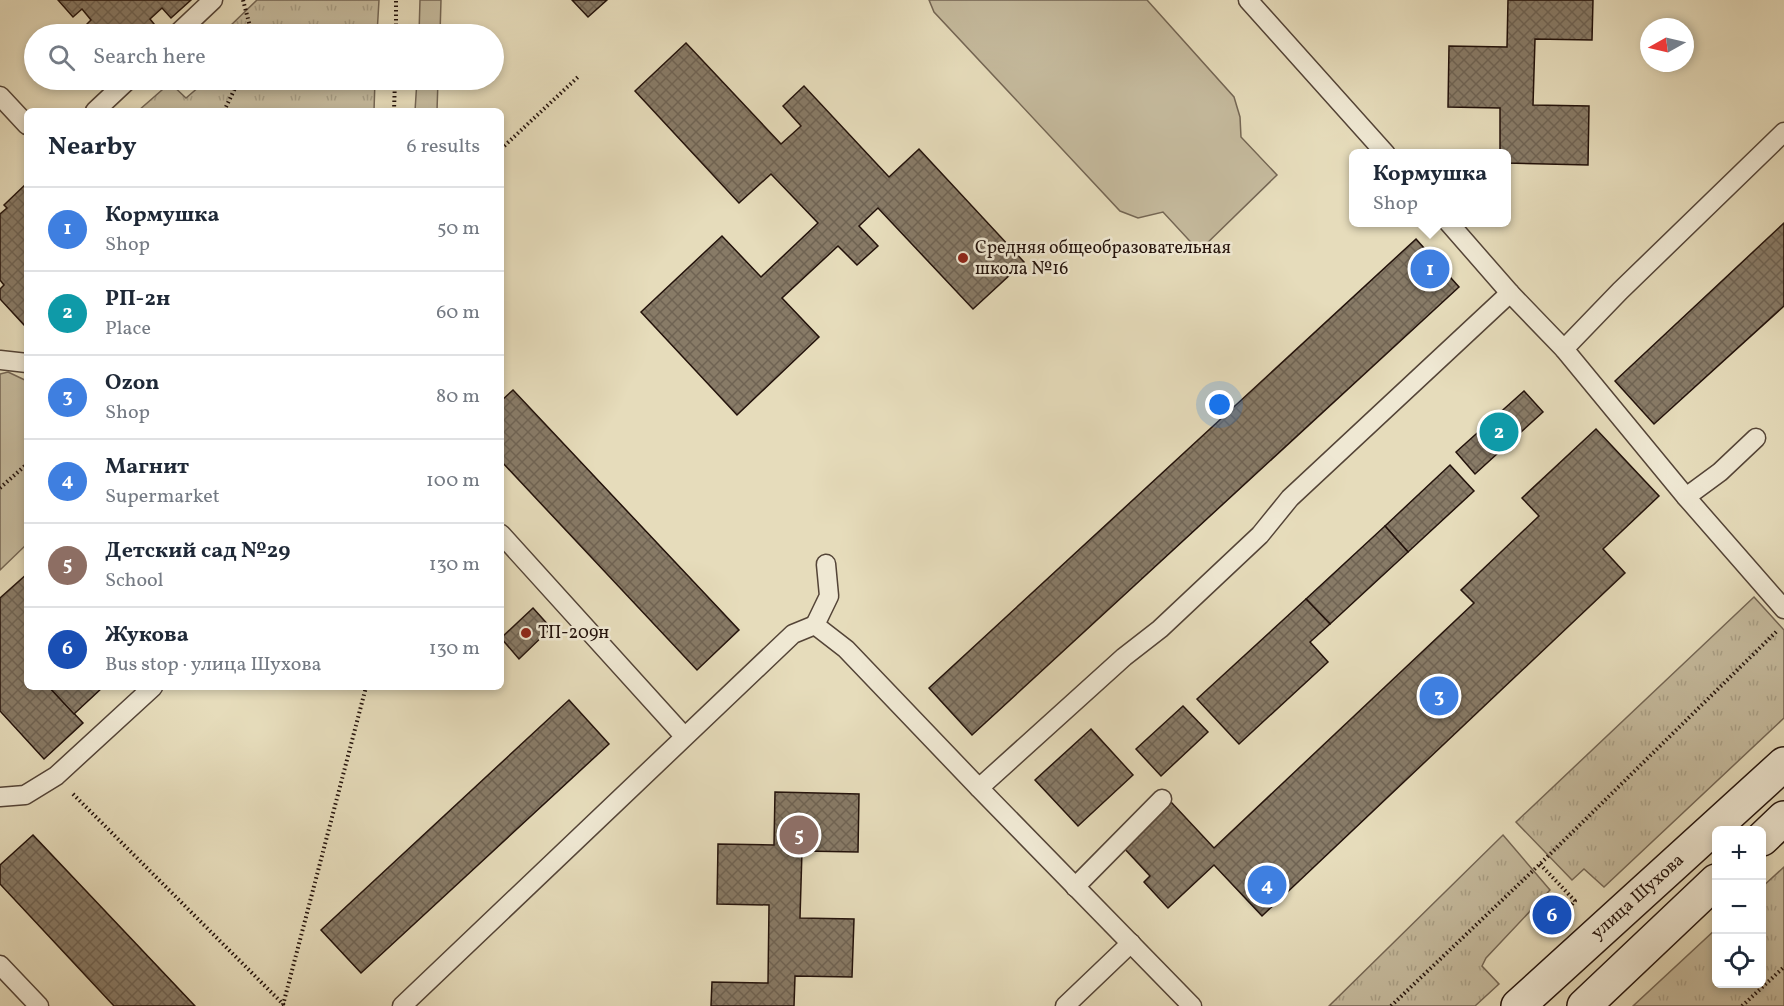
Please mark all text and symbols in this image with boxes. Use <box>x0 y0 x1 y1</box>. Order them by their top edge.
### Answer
north arrow <box>1640 18 1694 72</box>
search box <box>24 24 504 90</box>
icon: search <box>45 41 78 74</box>
text: Search here <box>93 42 206 73</box>
text: Nearby <box>48 129 137 165</box>
text: 6 results <box>407 133 480 161</box>
popup <box>1349 149 1511 227</box>
text: Кормушка <box>1373 159 1487 190</box>
text: Shop <box>1373 190 1418 218</box>
text: Кормушка <box>105 200 219 231</box>
text: 1 <box>63 215 72 243</box>
text: 50 m <box>437 215 480 243</box>
text: Shop <box>105 231 150 259</box>
place label: Средняя общеобразовательная школа №16 <box>975 236 1231 282</box>
pin: 1 <box>1410 246 1450 292</box>
marker: Средняя общеобразовательная школа №16 <box>956 251 970 265</box>
text: РП-2н <box>105 284 170 315</box>
text: 2 <box>62 299 73 327</box>
text: 60 m <box>436 299 480 327</box>
text: Place <box>105 315 151 343</box>
text: Ozon <box>105 368 160 399</box>
text: 3 <box>62 383 73 411</box>
text: 80 m <box>436 383 480 411</box>
your location <box>1205 390 1234 419</box>
text: Shop <box>105 399 150 427</box>
pin: 2 <box>1480 410 1518 454</box>
text: Магнит <box>105 452 189 483</box>
text: 4 <box>61 467 74 495</box>
text: 100 m <box>426 467 480 495</box>
text: Supermarket <box>105 483 220 511</box>
text: Детский сад №29 <box>105 536 290 567</box>
text: 5 <box>63 551 72 579</box>
text: 130 m <box>429 551 480 579</box>
text: School <box>105 567 163 595</box>
text: Жукова <box>105 620 189 651</box>
place label: ТП-209н <box>538 621 609 646</box>
marker: ТП-209н <box>519 626 533 640</box>
text: 6 <box>62 635 73 663</box>
text: 130 m <box>429 635 480 663</box>
text: Bus stop · улица Шухова <box>105 651 322 679</box>
pin: 3 <box>1420 674 1458 718</box>
pin: 5 <box>780 812 818 858</box>
map controls <box>1712 826 1766 988</box>
button: + <box>1712 826 1766 880</box>
street label: улица Шухова <box>1586 848 1690 946</box>
pin: 4 <box>1248 862 1286 908</box>
button: − <box>1712 880 1766 934</box>
pin: 6 <box>1532 892 1572 938</box>
button: locate <box>1712 934 1766 988</box>

